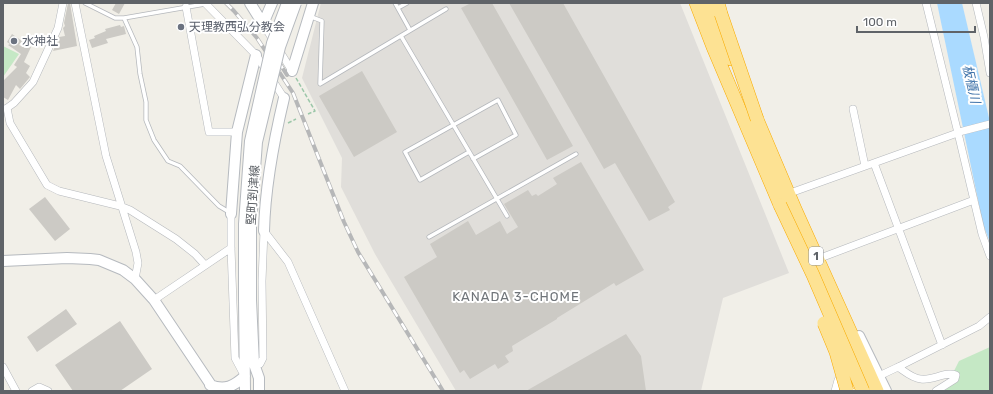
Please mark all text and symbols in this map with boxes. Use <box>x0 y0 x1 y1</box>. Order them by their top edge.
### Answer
scale bar <box>857 8 975 34</box>
text: 100 m <box>863 15 897 29</box>
place label: 天理教西弘分教会 <box>189 20 285 34</box>
marker: 天理教西弘分教会 <box>176 22 186 32</box>
place label: 水神社 <box>22 34 58 48</box>
marker: 水神社 <box>9 36 19 46</box>
water label: 板櫃川 <box>960 63 984 107</box>
street label: 堅町到津線 <box>244 165 262 225</box>
road number: 1 <box>809 247 823 265</box>
district label: KANADA 3-CHOME <box>452 289 580 304</box>

